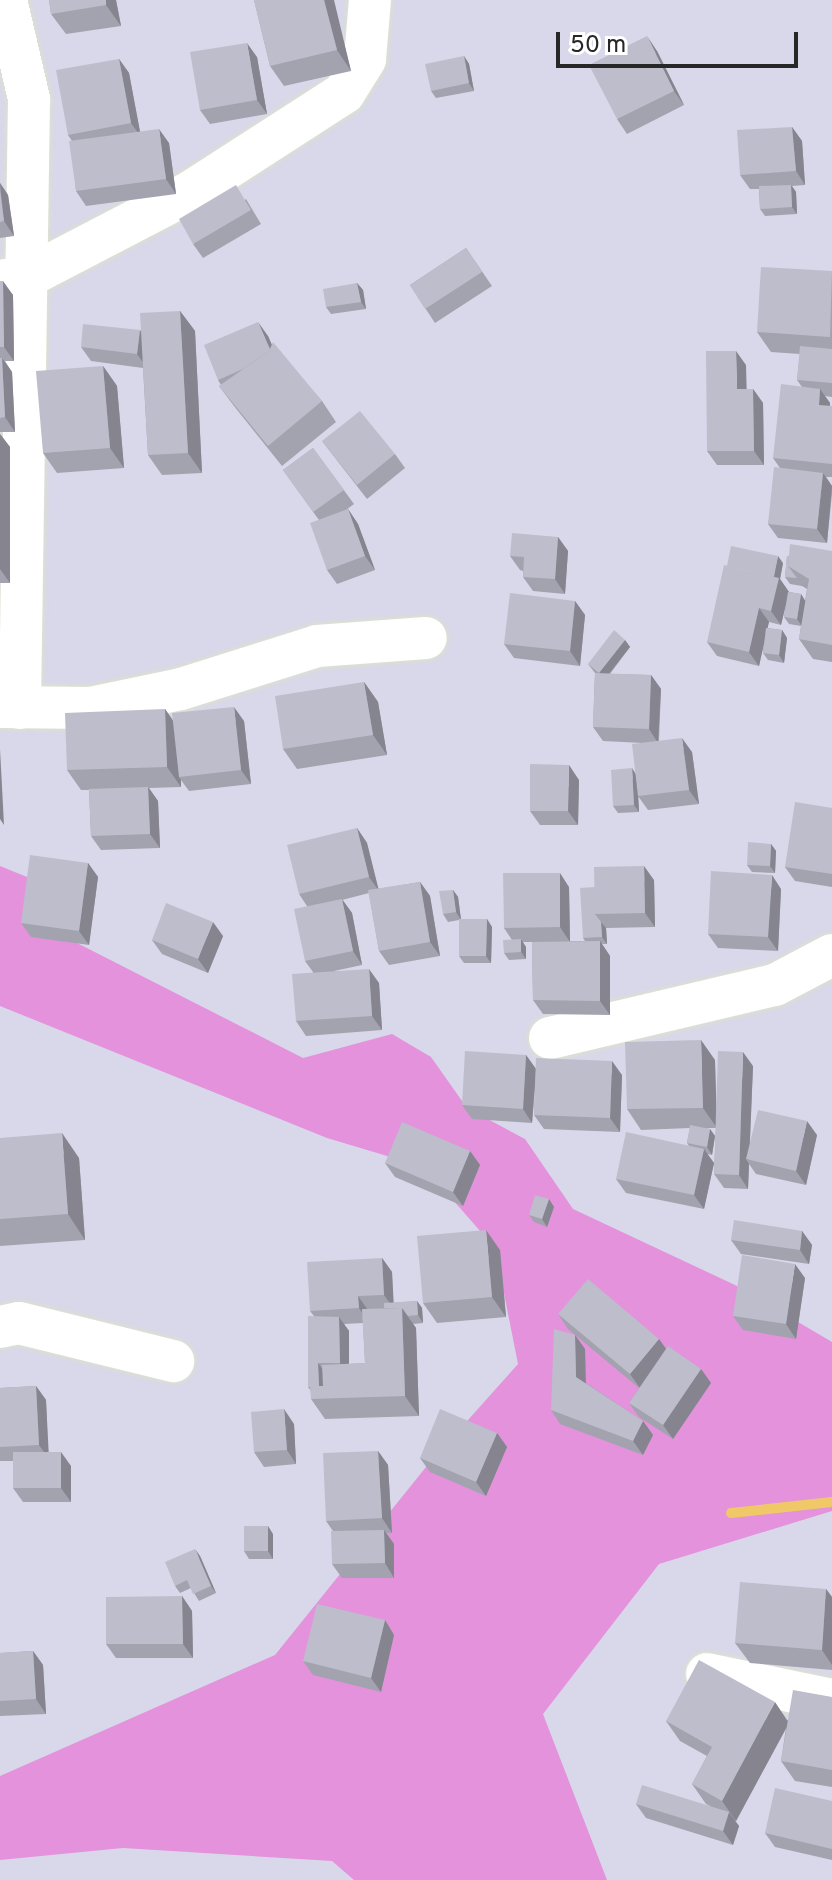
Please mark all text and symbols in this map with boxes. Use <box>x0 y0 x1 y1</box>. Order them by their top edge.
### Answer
scale bar <box>560 16 802 66</box>
text: 50 m <box>570 31 626 61</box>

